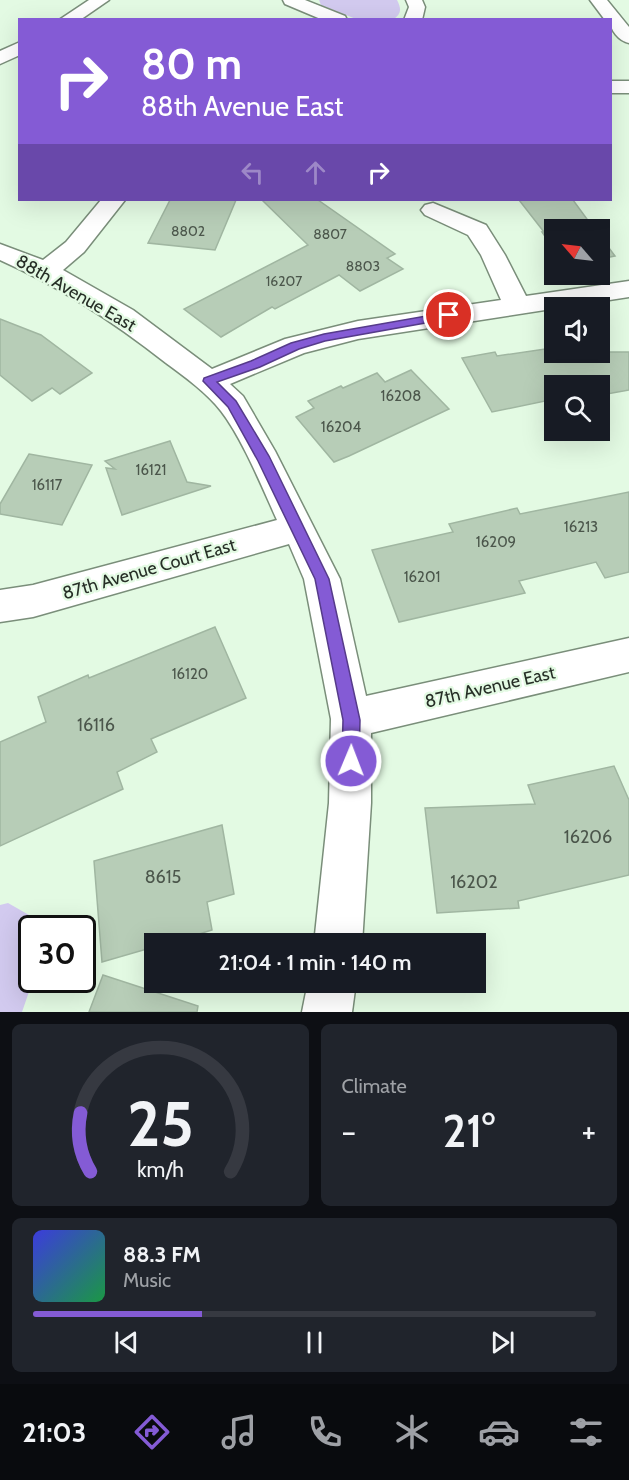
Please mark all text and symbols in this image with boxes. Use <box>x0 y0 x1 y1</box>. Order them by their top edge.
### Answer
text: 80 m <box>141 38 242 90</box>
icon: right <box>42 42 120 120</box>
text: 88th Avenue East <box>141 90 343 123</box>
icon: left <box>236 156 269 189</box>
icon: ahead <box>299 156 332 189</box>
icon: right <box>362 156 395 189</box>
north arrow <box>544 219 610 285</box>
map controls <box>544 219 610 441</box>
house number: 8802 <box>171 222 205 240</box>
house number: 8807 <box>313 225 347 243</box>
street label: 88th Avenue East <box>12 250 140 336</box>
house number: 8803 <box>346 257 380 275</box>
house number: 16207 <box>266 272 302 290</box>
pin <box>423 289 474 340</box>
button: sound <box>544 297 610 363</box>
icon: arrive <box>432 298 465 331</box>
button: search <box>544 375 610 441</box>
house number: 16208 <box>381 387 421 405</box>
house number: 16204 <box>321 418 362 436</box>
house number: 16121 <box>136 461 166 479</box>
house number: 16117 <box>32 476 63 494</box>
house number: 16213 <box>564 518 598 536</box>
house number: 16209 <box>476 533 516 551</box>
street label: 87th Avenue Court East <box>60 534 238 604</box>
house number: 16201 <box>404 568 440 586</box>
street label: 87th Avenue East <box>423 661 557 713</box>
house number: 16120 <box>172 665 208 683</box>
house number: 16116 <box>77 714 115 736</box>
position arrow <box>319 729 383 793</box>
house number: 16206 <box>564 826 612 848</box>
house number: 8615 <box>145 866 181 888</box>
house number: 16202 <box>450 871 498 893</box>
speed limit sign: 30 <box>18 915 96 993</box>
text: 21:04 · 1 min · 140 m <box>219 949 411 976</box>
text: Climate <box>342 1074 407 1098</box>
text: 25 <box>127 1086 194 1162</box>
text: 21° <box>442 1104 495 1158</box>
text: − <box>342 1111 356 1151</box>
text: + <box>581 1111 596 1151</box>
text: km/h <box>137 1156 184 1182</box>
text: 88.3 FM <box>123 1241 201 1268</box>
text: Music <box>123 1268 171 1292</box>
icon: previous <box>110 1326 143 1359</box>
icon: pause <box>298 1326 331 1359</box>
icon: next <box>486 1326 519 1359</box>
icon: directions <box>131 1411 173 1453</box>
icon: music <box>218 1411 260 1453</box>
icon: phone <box>304 1411 346 1453</box>
icon: climate <box>391 1411 433 1453</box>
icon: car <box>478 1411 520 1453</box>
icon: filters <box>565 1411 607 1453</box>
text: 21:03 <box>22 1416 86 1449</box>

